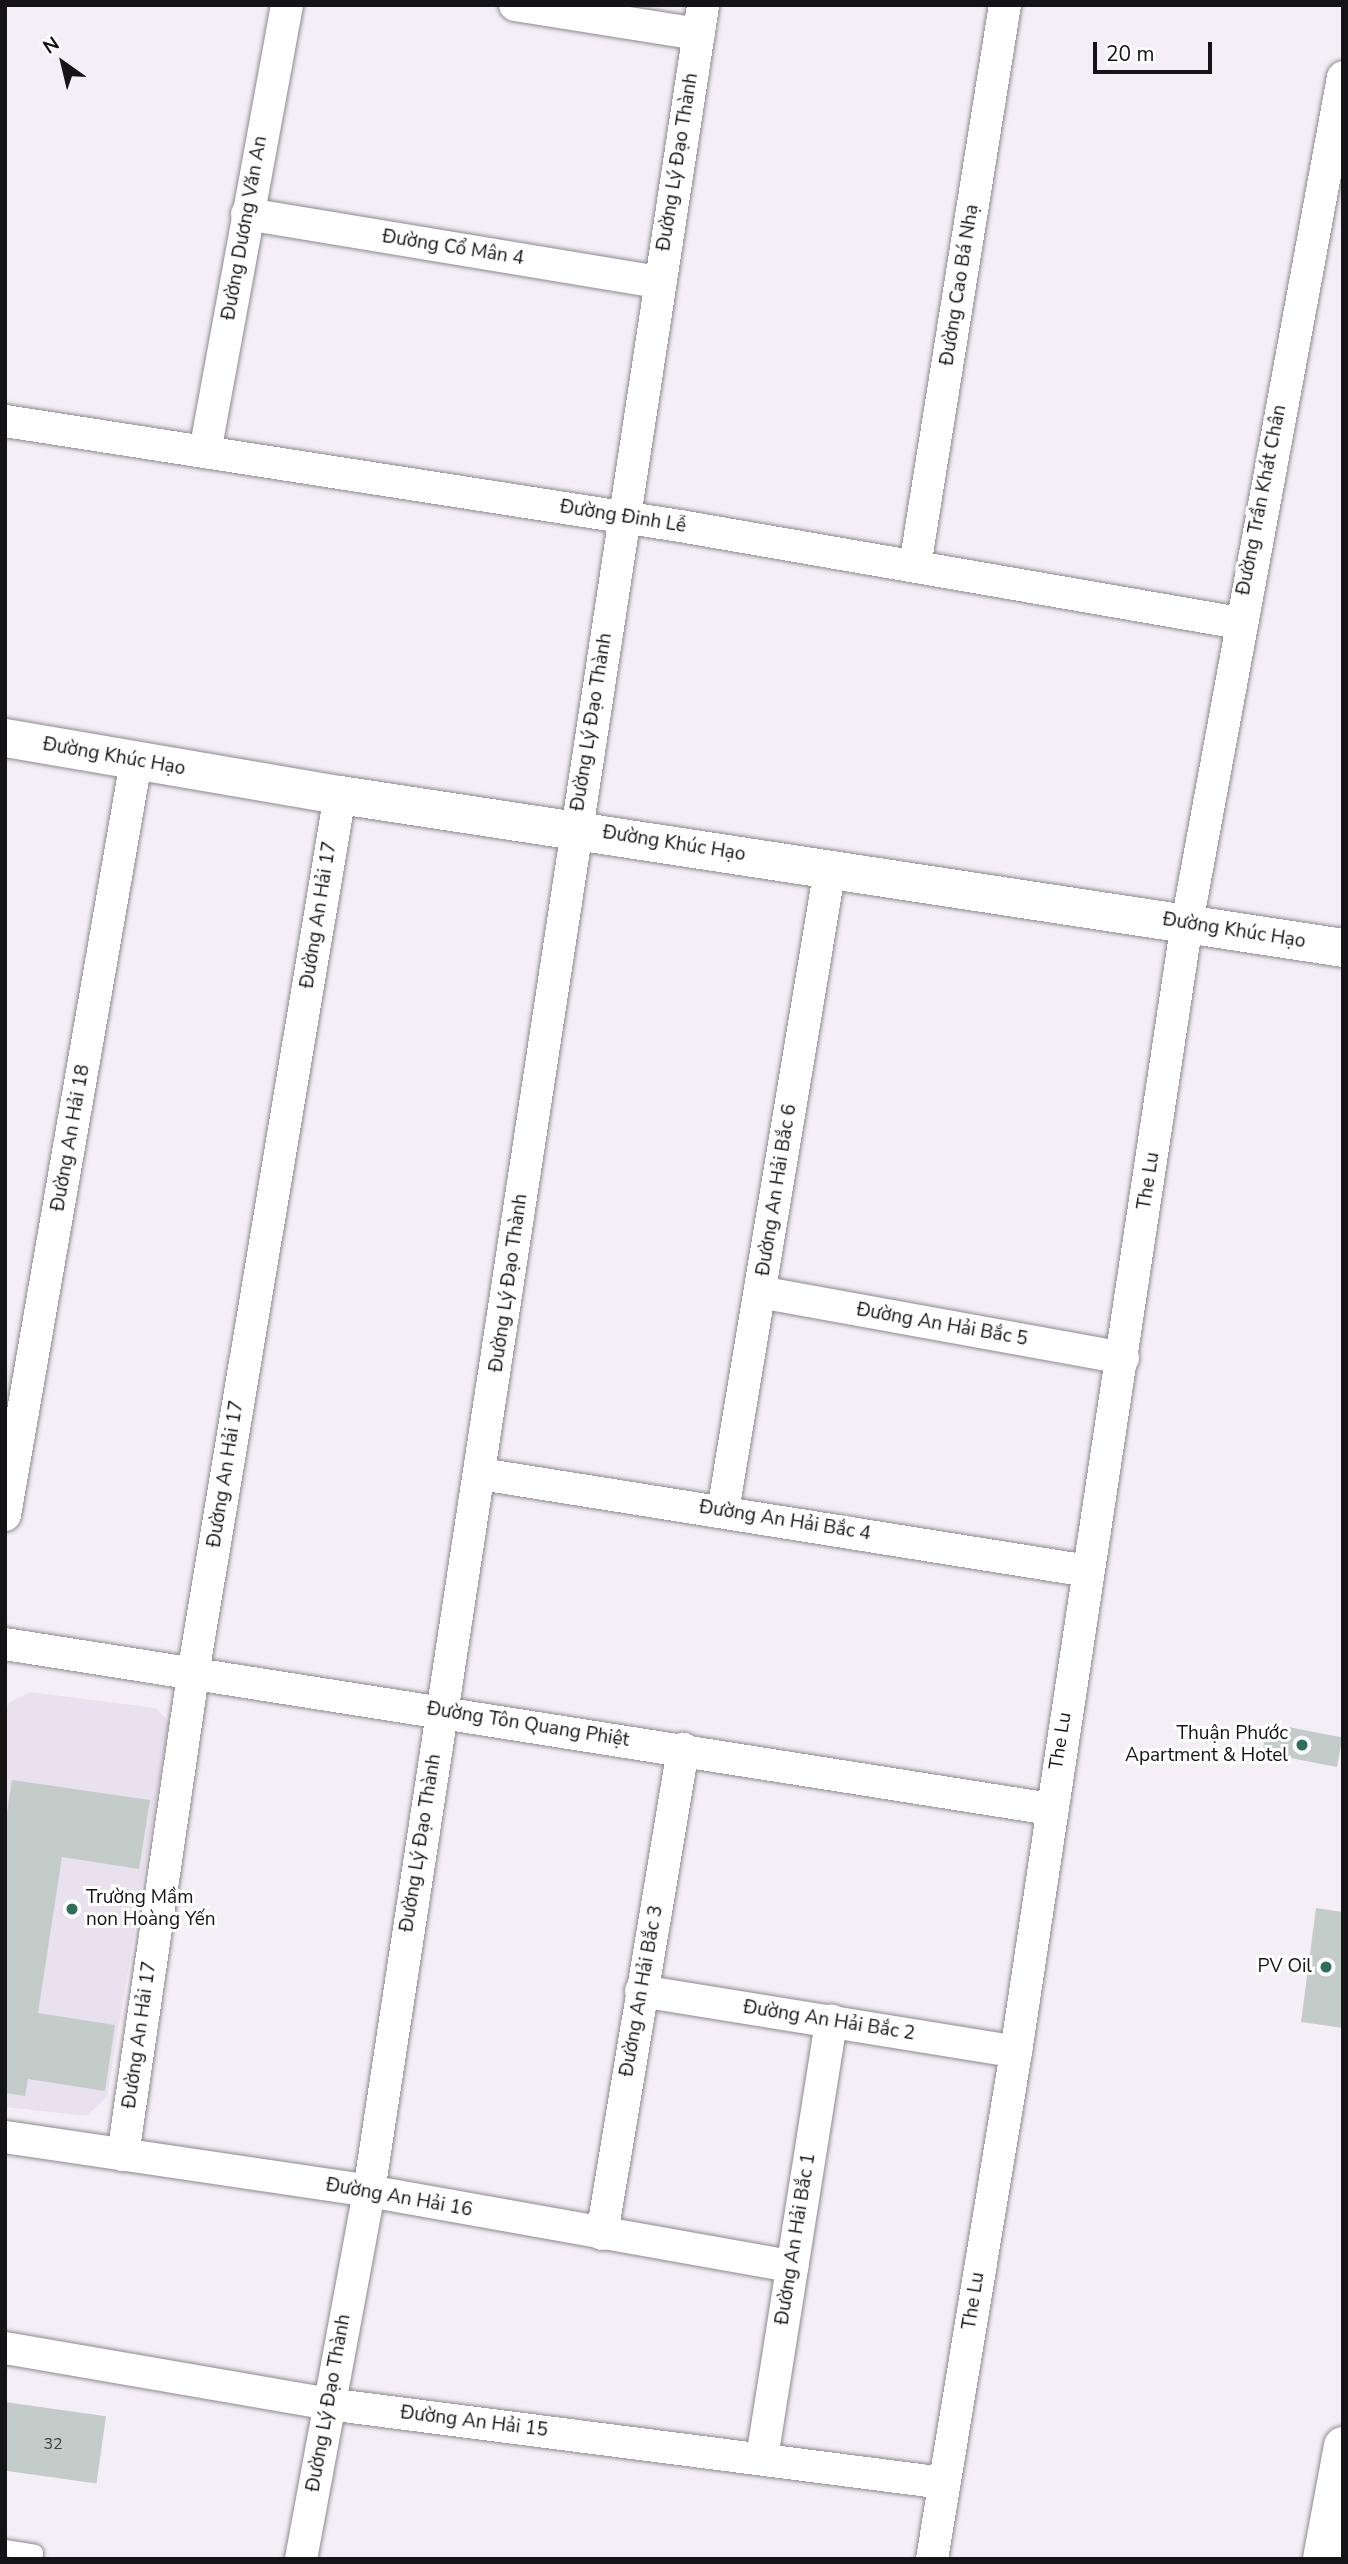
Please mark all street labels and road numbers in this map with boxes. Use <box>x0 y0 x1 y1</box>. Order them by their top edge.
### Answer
street label: Đường Lý Đạo Thành <box>653 71 703 253</box>
street label: Đường Dương Văn An <box>218 134 272 322</box>
street label: Đường Cao Bá Nhạ <box>936 203 984 367</box>
street label: Đường Cổ Mân 4 <box>381 226 525 270</box>
street label: Đường Trần Khát Chân <box>1232 403 1292 597</box>
street label: Đường Đinh Lễ <box>558 496 688 538</box>
street label: Đường Lý Đạo Thành <box>567 631 617 813</box>
street label: Đường Khúc Hạo <box>41 733 187 781</box>
street label: Đường Khúc Hạo <box>601 821 747 867</box>
street label: Đường An Hải 17 <box>296 840 342 990</box>
street label: Đường Khúc Hạo <box>1161 908 1307 954</box>
street label: Đường An Hải 18 <box>47 1063 95 1213</box>
street label: Đường An Hải Bắc 6 <box>752 1103 802 1277</box>
street label: The Lu <box>1133 1151 1165 1211</box>
street label: Đường Lý Đạo Thành <box>485 1192 533 1374</box>
street label: Đường An Hải Bắc 5 <box>855 1299 1029 1351</box>
street label: Đường An Hải 17 <box>203 1399 249 1549</box>
street label: Đường An Hải Bắc 4 <box>698 1496 872 1546</box>
street label: Đường Tôn Quang Phiệt <box>425 1698 631 1752</box>
street label: The Lu <box>1045 1711 1077 1771</box>
street label: Đường Lý Đạo Thành <box>396 1752 446 1934</box>
street label: Đường An Hải Bắc 3 <box>616 1904 668 2078</box>
street label: Đường An Hải 17 <box>118 1960 162 2110</box>
street label: Đường An Hải Bắc 2 <box>742 1996 916 2046</box>
street label: Đường An Hải Bắc 1 <box>771 2152 821 2326</box>
street label: Đường An Hải 16 <box>324 2174 474 2222</box>
street label: The Lu <box>958 2271 990 2331</box>
street label: Đường Lý Đạo Thành <box>302 2312 356 2494</box>
street label: Đường An Hải 15 <box>399 2402 549 2442</box>

